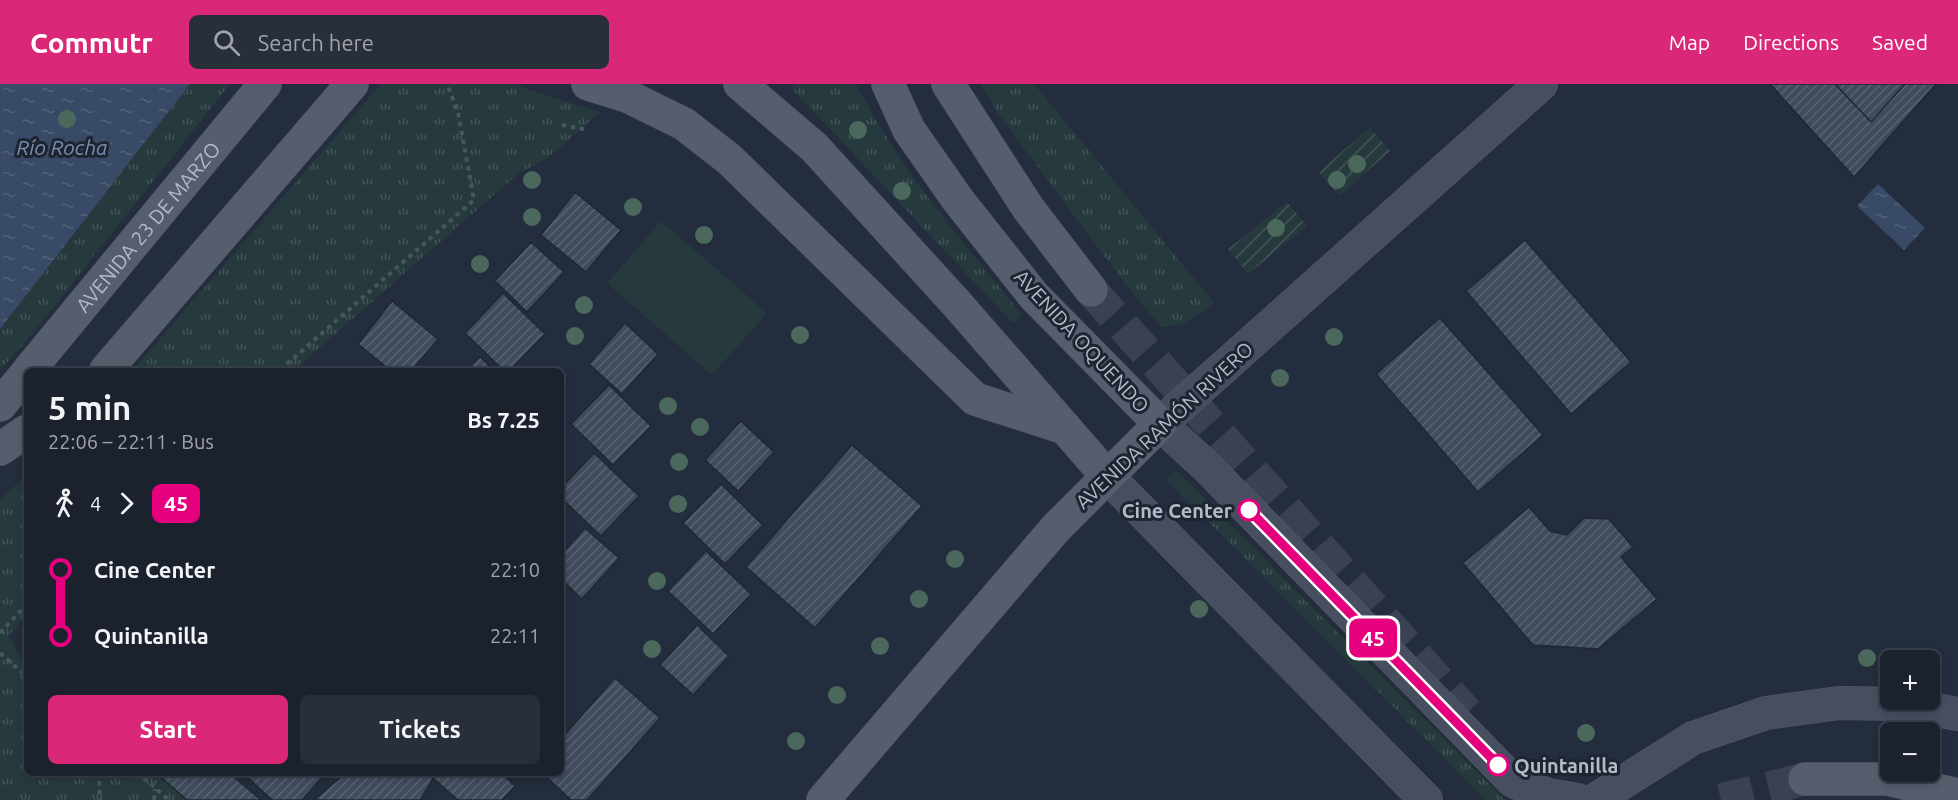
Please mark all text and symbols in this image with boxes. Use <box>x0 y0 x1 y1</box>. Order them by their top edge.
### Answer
search box <box>189 15 609 69</box>
icon: search <box>210 26 243 59</box>
text: Commutr <box>30 27 153 58</box>
text: Search here <box>258 30 374 55</box>
text: Map <box>1669 30 1710 54</box>
text: Directions <box>1743 30 1839 54</box>
text: Saved <box>1872 30 1928 54</box>
water label: Río Rocha <box>17 135 107 159</box>
street label: AVENIDA 23 DE MARZO <box>71 137 224 316</box>
street label: AVENIDA OQUENDO <box>1010 265 1154 417</box>
street label: AVENIDA RAMÓN RIVERO <box>1071 337 1257 513</box>
text: 5 min <box>48 389 131 426</box>
text: Bs 7.25 <box>467 407 540 432</box>
text: 22:06 – 22:11 · Bus <box>48 430 214 453</box>
icon: walk <box>48 487 81 520</box>
icon: forward <box>110 487 143 520</box>
text: 45 <box>164 491 188 515</box>
text: 4 <box>90 492 101 515</box>
place label: Cine Center <box>1122 499 1233 522</box>
marker: Cine Center <box>1238 499 1260 521</box>
text: Cine Center <box>94 557 215 582</box>
text: 22:10 <box>490 558 540 581</box>
line badge: 45 <box>1346 618 1400 658</box>
text: Quintanilla <box>94 623 209 648</box>
text: 22:11 <box>490 624 540 647</box>
text: 45 <box>1361 626 1385 650</box>
map controls <box>1880 650 1940 782</box>
button: + <box>1880 650 1940 710</box>
button: Start <box>48 695 288 764</box>
button: Tickets <box>300 695 540 764</box>
button: − <box>1880 722 1940 782</box>
marker: Quintanilla <box>1487 754 1509 776</box>
place label: Quintanilla <box>1514 754 1618 777</box>

